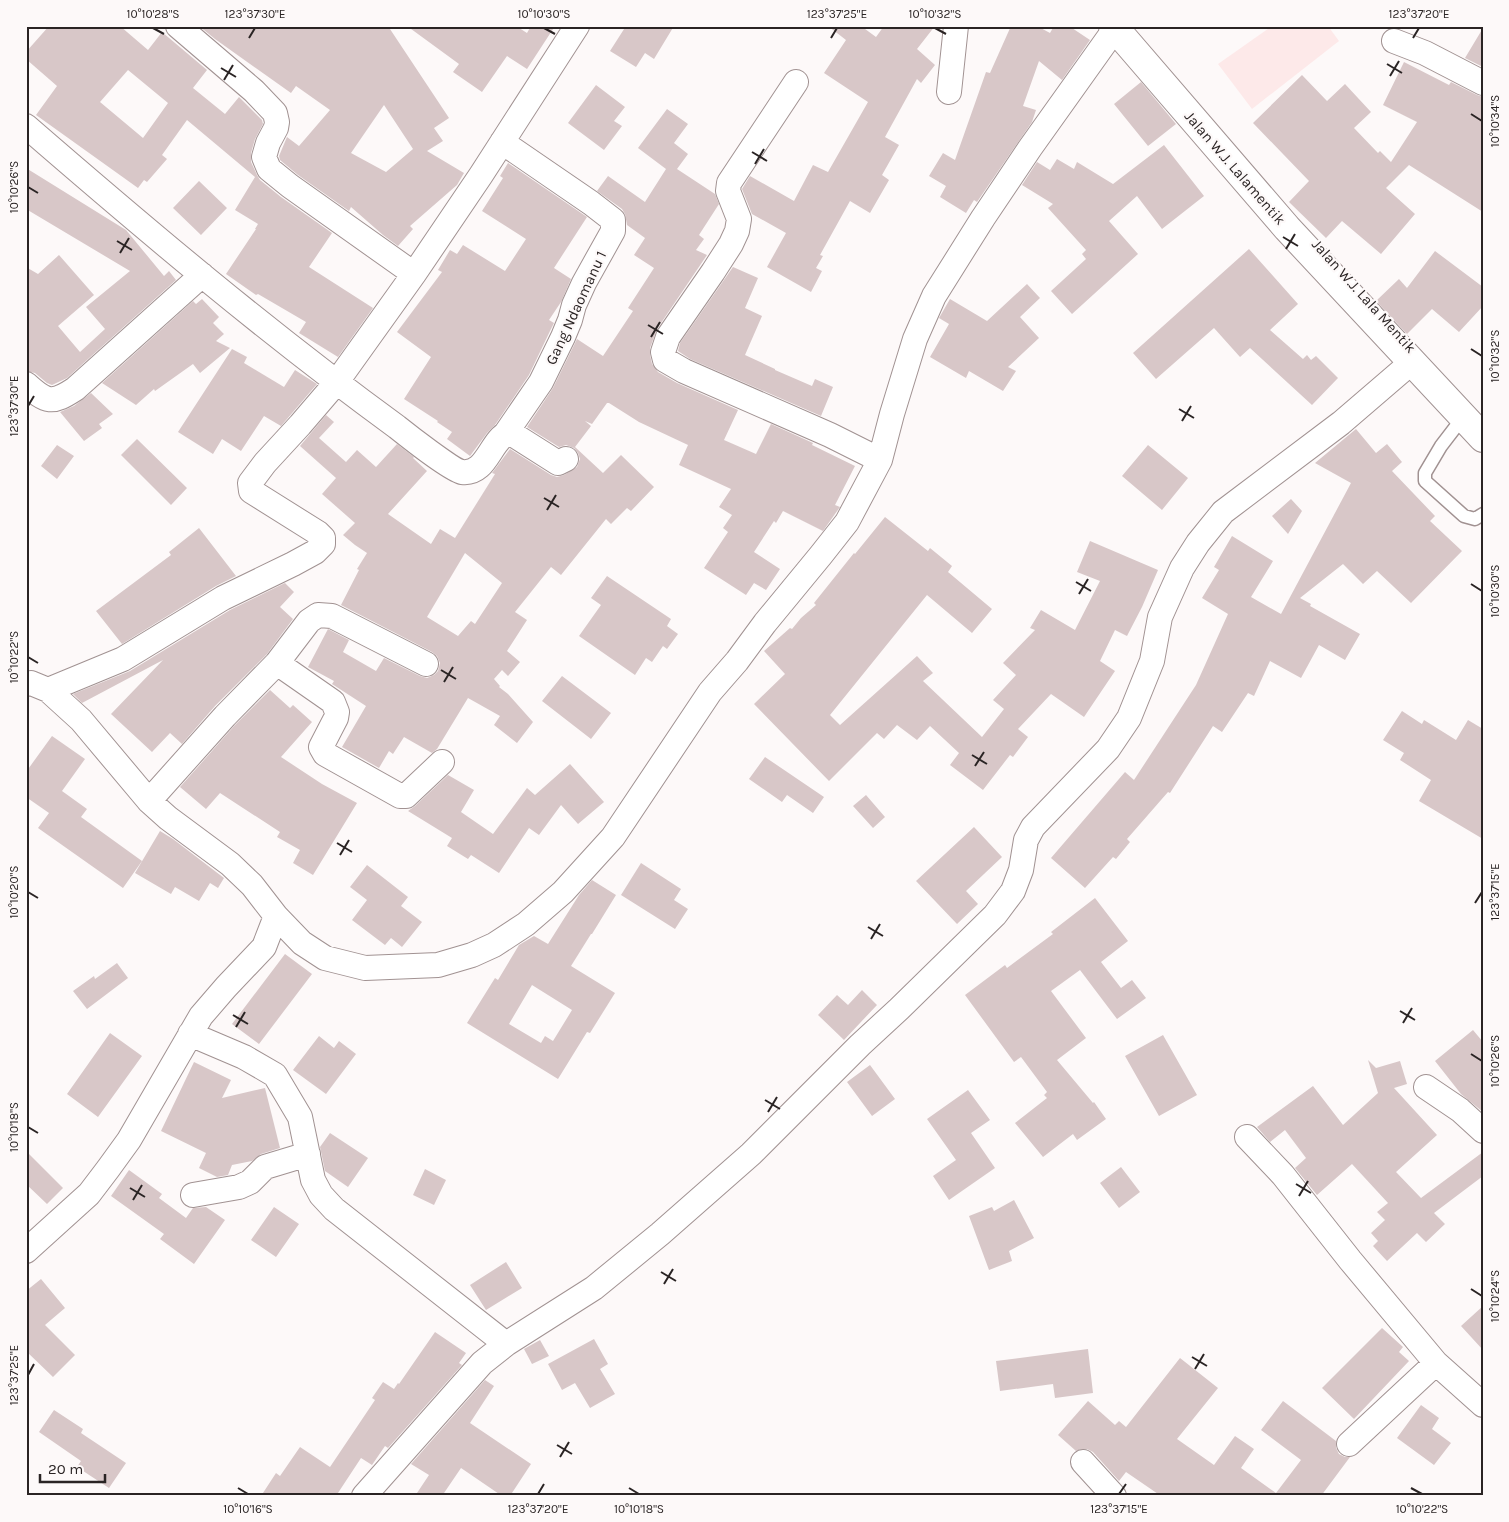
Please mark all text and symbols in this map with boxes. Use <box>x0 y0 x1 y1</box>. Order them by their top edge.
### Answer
text: 10°10'28"S <box>126 7 180 21</box>
text: 123°37'30"E <box>224 7 286 21</box>
text: 10°10'30"S <box>517 7 571 21</box>
text: 123°37'25"E <box>807 7 867 21</box>
text: 10°10'32"S <box>909 7 961 21</box>
text: 123°37'20"E <box>1389 7 1449 21</box>
text: 10°10'34"S <box>1488 95 1502 147</box>
street label: Jalan W.J. Lalamentik <box>1181 107 1289 229</box>
text: 10°10'26"S <box>7 161 21 213</box>
street label: Jalan W.J. Lala Mentik <box>1308 235 1420 357</box>
street label: Gang Ndaomanu 1 <box>542 248 610 368</box>
text: 10°10'32"S <box>1488 330 1502 382</box>
text: 123°37'30"E <box>7 375 21 437</box>
text: 10°10'30"S <box>1488 564 1502 618</box>
text: 10°10'22"S <box>7 631 21 683</box>
text: 123°37'15"E <box>1488 863 1502 921</box>
text: 10°10'20"S <box>7 866 21 918</box>
text: 10°10'26"S <box>1488 1035 1502 1087</box>
text: 10°10'18"S <box>7 1102 21 1152</box>
text: 10°10'24"S <box>1488 1270 1502 1322</box>
text: 123°37'25"E <box>7 1345 21 1405</box>
scale bar <box>40 1452 105 1484</box>
text: 20 m <box>48 1460 83 1478</box>
text: 10°10'16"S <box>223 1502 273 1516</box>
text: 123°37'20"E <box>508 1502 568 1516</box>
text: 10°10'18"S <box>614 1502 664 1516</box>
text: 123°37'15"E <box>1090 1502 1148 1516</box>
text: 10°10'22"S <box>1396 1502 1448 1516</box>

